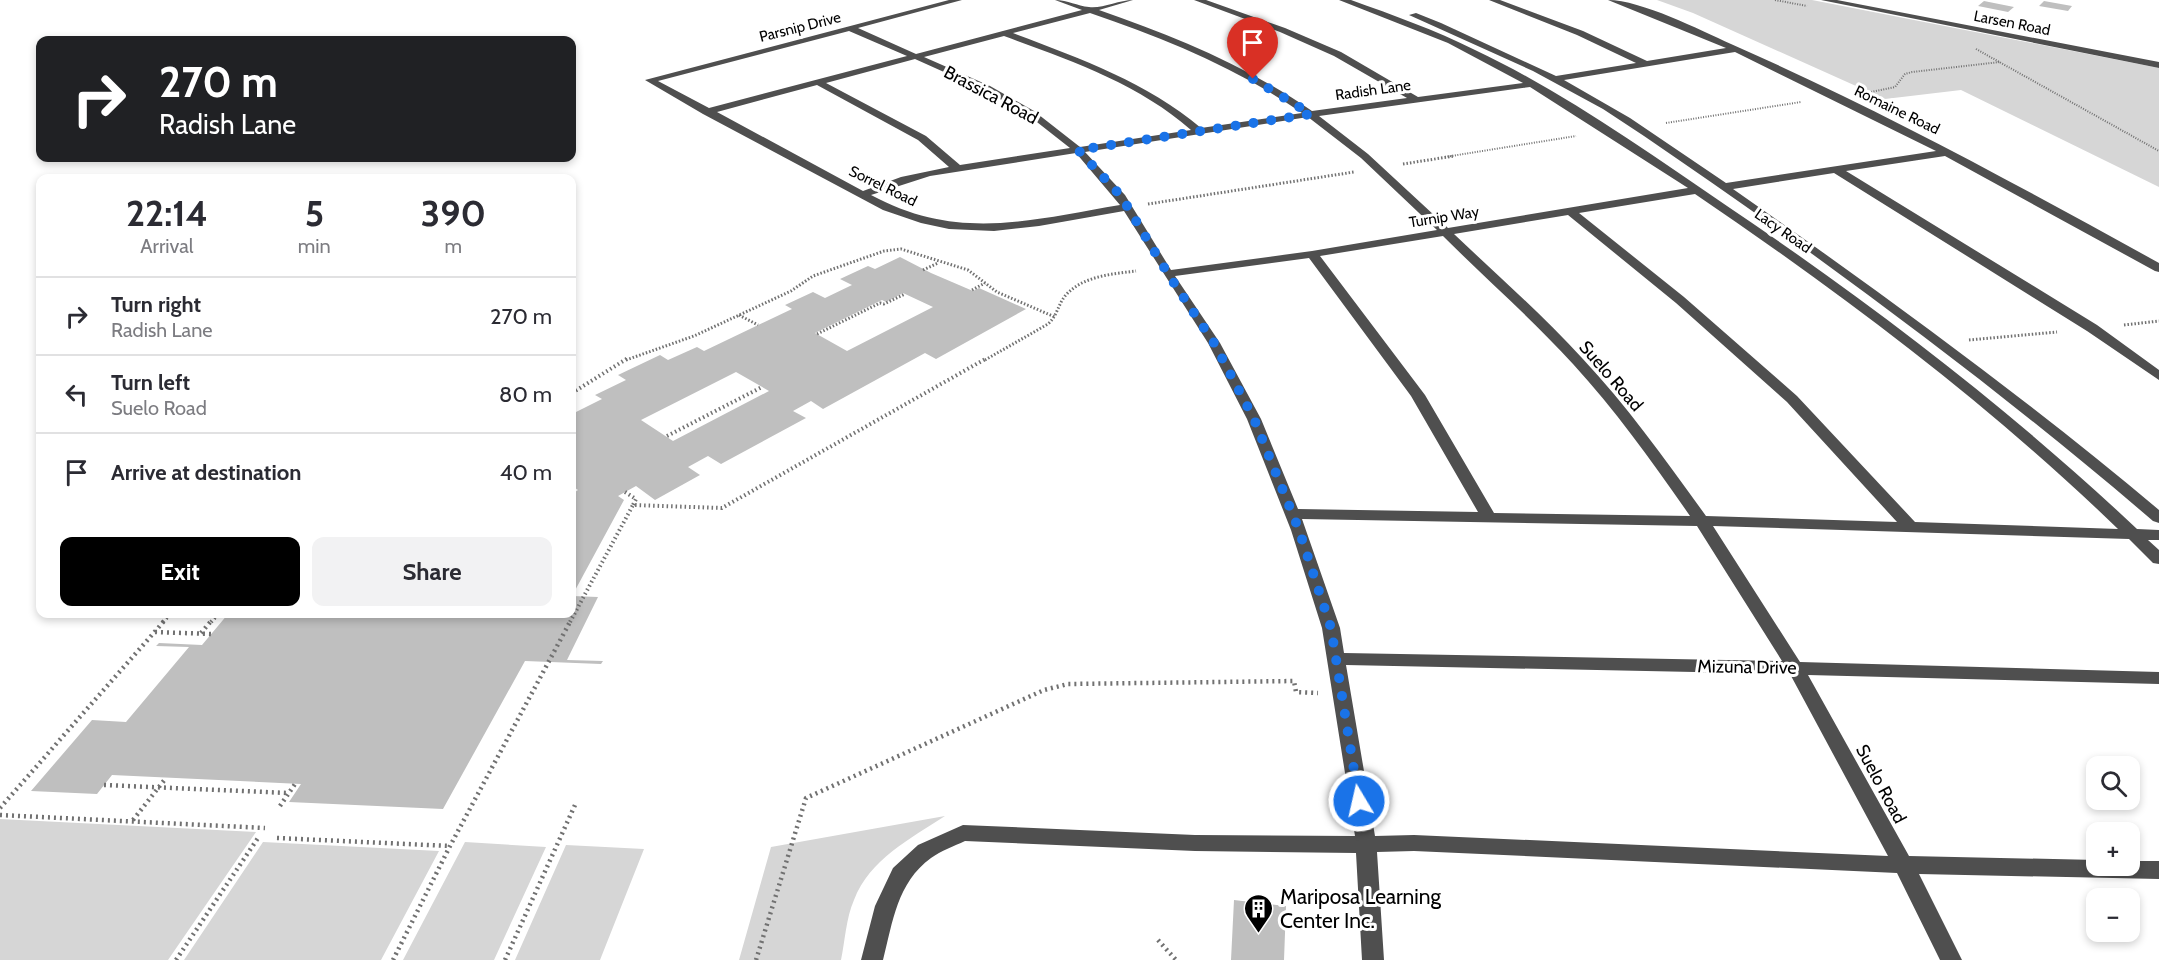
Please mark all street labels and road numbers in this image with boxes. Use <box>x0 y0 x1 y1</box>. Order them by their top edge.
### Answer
street label: Larsen Road <box>1972 7 2052 39</box>
street label: Parsnip Drive <box>757 8 843 46</box>
street label: Brassica Road <box>940 61 1042 129</box>
street label: Radish Lane <box>1334 76 1412 104</box>
street label: Romaine Road <box>1851 82 1943 138</box>
street label: Sorrel Road <box>846 162 920 210</box>
street label: Turnip Way <box>1408 203 1481 231</box>
street label: Lacy Road <box>1751 205 1815 257</box>
street label: Suelo Road <box>1574 336 1648 416</box>
street label: Mizuna Drive <box>1697 655 1797 679</box>
street label: Suelo Road <box>1851 741 1911 827</box>

